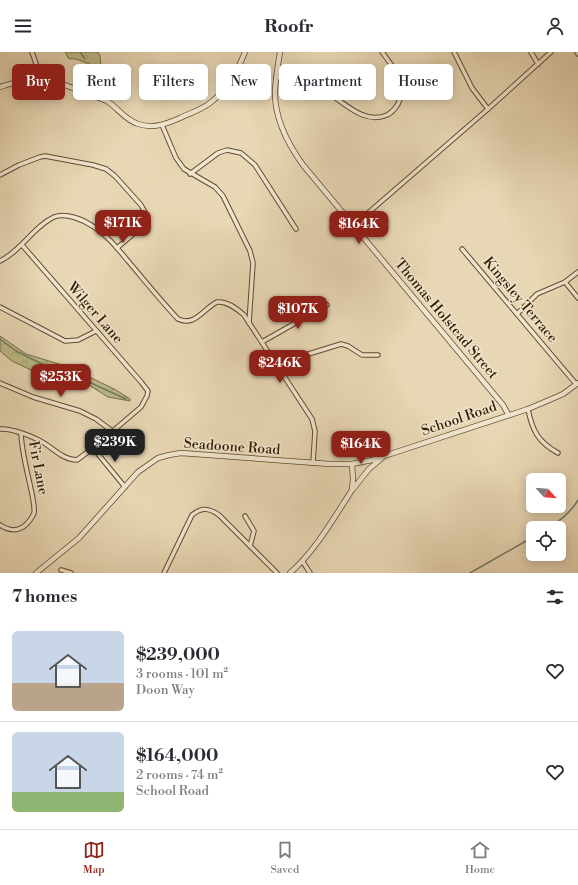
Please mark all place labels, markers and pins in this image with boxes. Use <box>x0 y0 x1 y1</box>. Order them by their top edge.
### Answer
pin: $171K <box>95 210 151 244</box>
pin: $164K <box>331 211 387 245</box>
pin: $107K <box>270 296 326 330</box>
pin: $246K <box>252 350 308 384</box>
pin: $253K <box>33 364 89 398</box>
pin: $239K <box>87 429 143 463</box>
pin: $164K <box>333 431 389 465</box>

